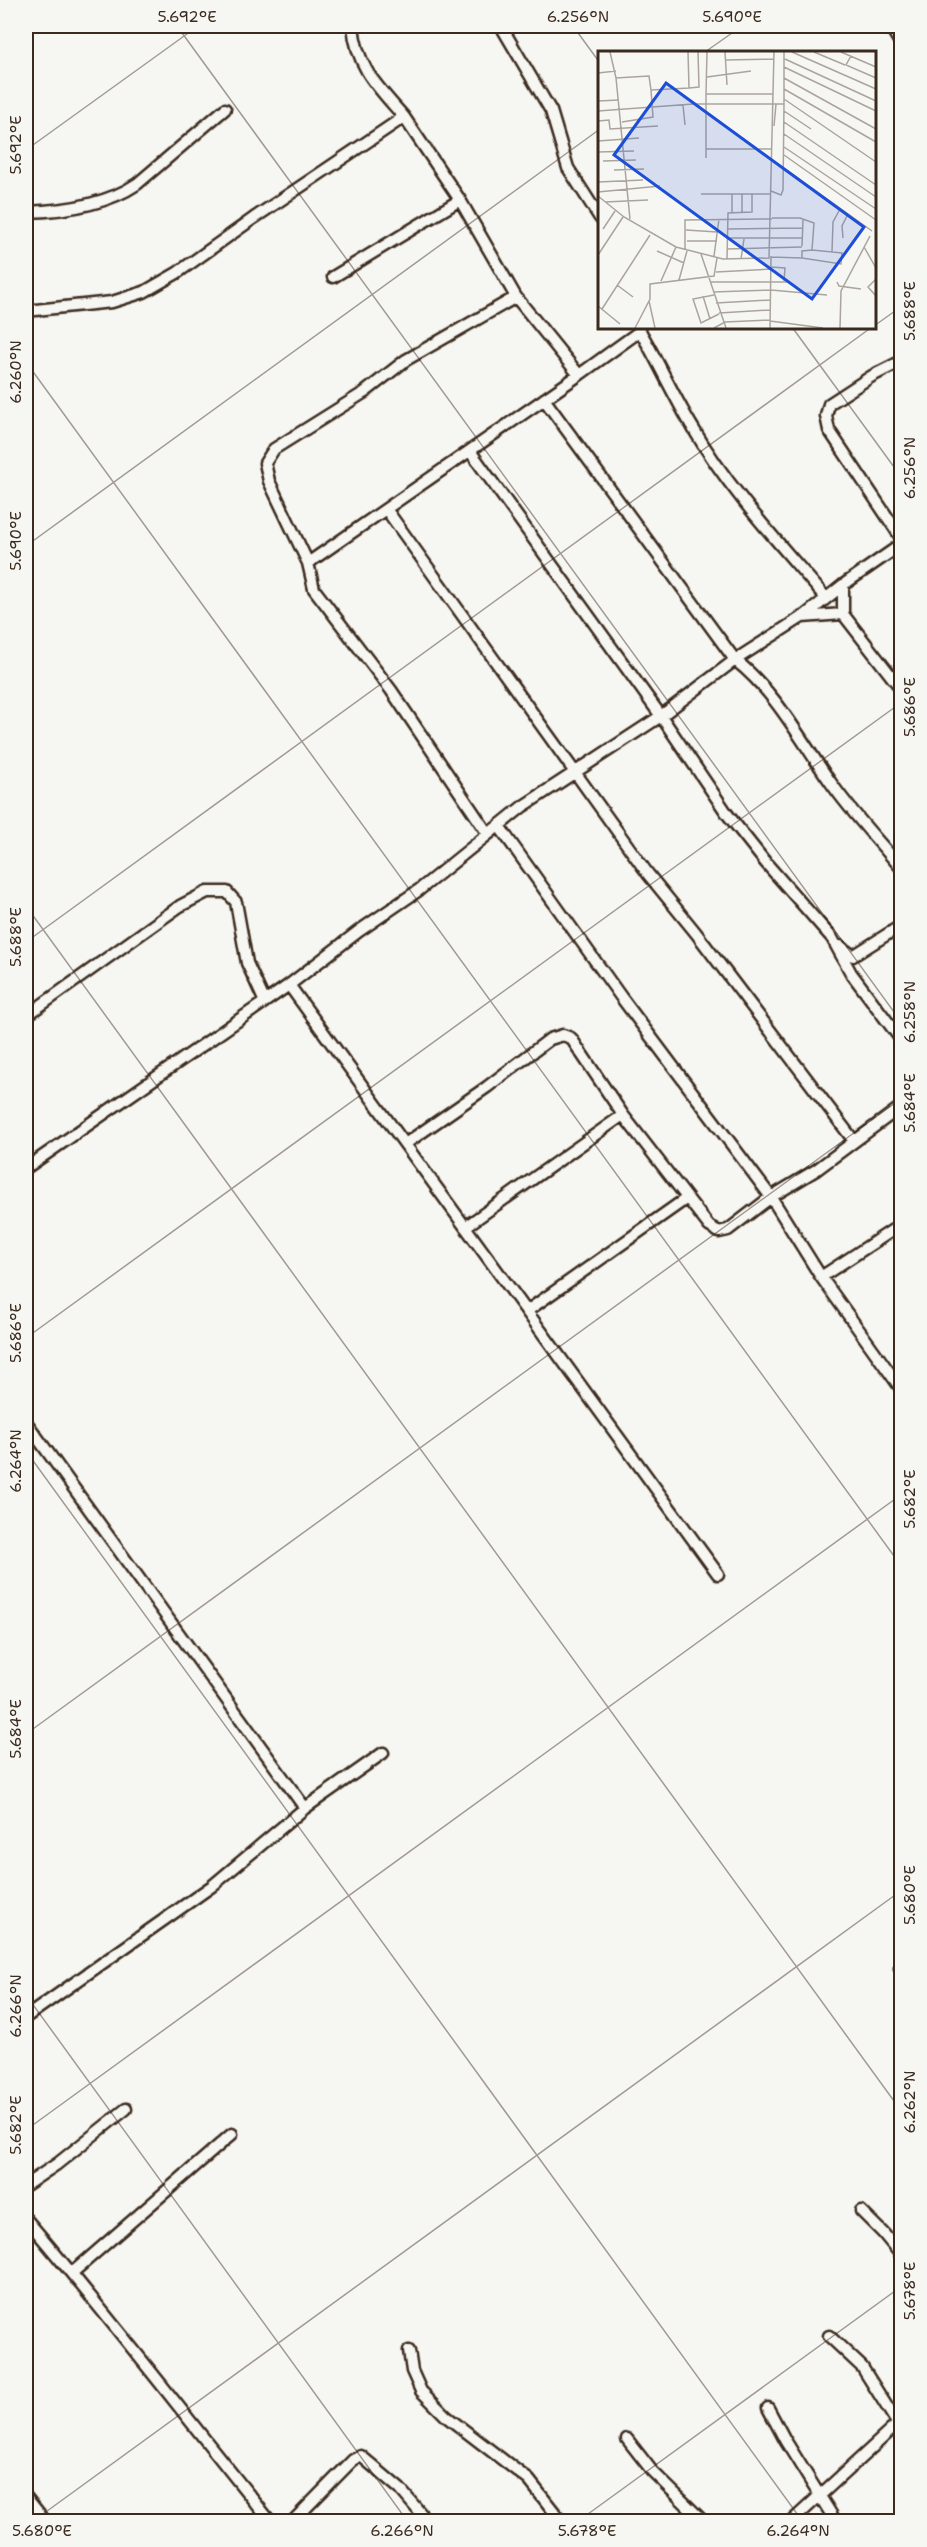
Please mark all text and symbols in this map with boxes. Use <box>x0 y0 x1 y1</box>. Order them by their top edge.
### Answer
text: 5.692°E <box>157 7 217 27</box>
text: 6.256°N <box>547 7 609 27</box>
text: 5.690°E <box>702 7 762 27</box>
inset map <box>598 51 876 328</box>
text: 5.692°E <box>6 115 26 175</box>
text: 5.688°E <box>900 281 920 341</box>
text: 6.260°N <box>6 340 26 404</box>
text: 6.256°N <box>900 437 920 499</box>
text: 5.690°E <box>6 511 26 571</box>
text: 5.686°E <box>900 677 920 737</box>
text: 5.688°E <box>6 907 26 967</box>
text: 6.258°N <box>900 981 920 1043</box>
text: 5.684°E <box>900 1073 920 1133</box>
text: 5.686°E <box>6 1303 26 1363</box>
text: 6.264°N <box>6 1429 26 1493</box>
text: 5.682°E <box>900 1469 920 1529</box>
text: 5.684°E <box>6 1699 26 1759</box>
text: 5.680°E <box>900 1865 920 1925</box>
text: 6.266°N <box>6 1974 26 2038</box>
text: 6.262°N <box>900 2071 920 2133</box>
text: 5.682°E <box>6 2095 26 2155</box>
text: 5.678°E <box>900 2262 920 2320</box>
text: 5.680°E <box>12 2521 72 2541</box>
text: 6.266°N <box>370 2521 434 2541</box>
text: 5.678°E <box>558 2521 616 2541</box>
text: 6.264°N <box>766 2521 830 2541</box>

